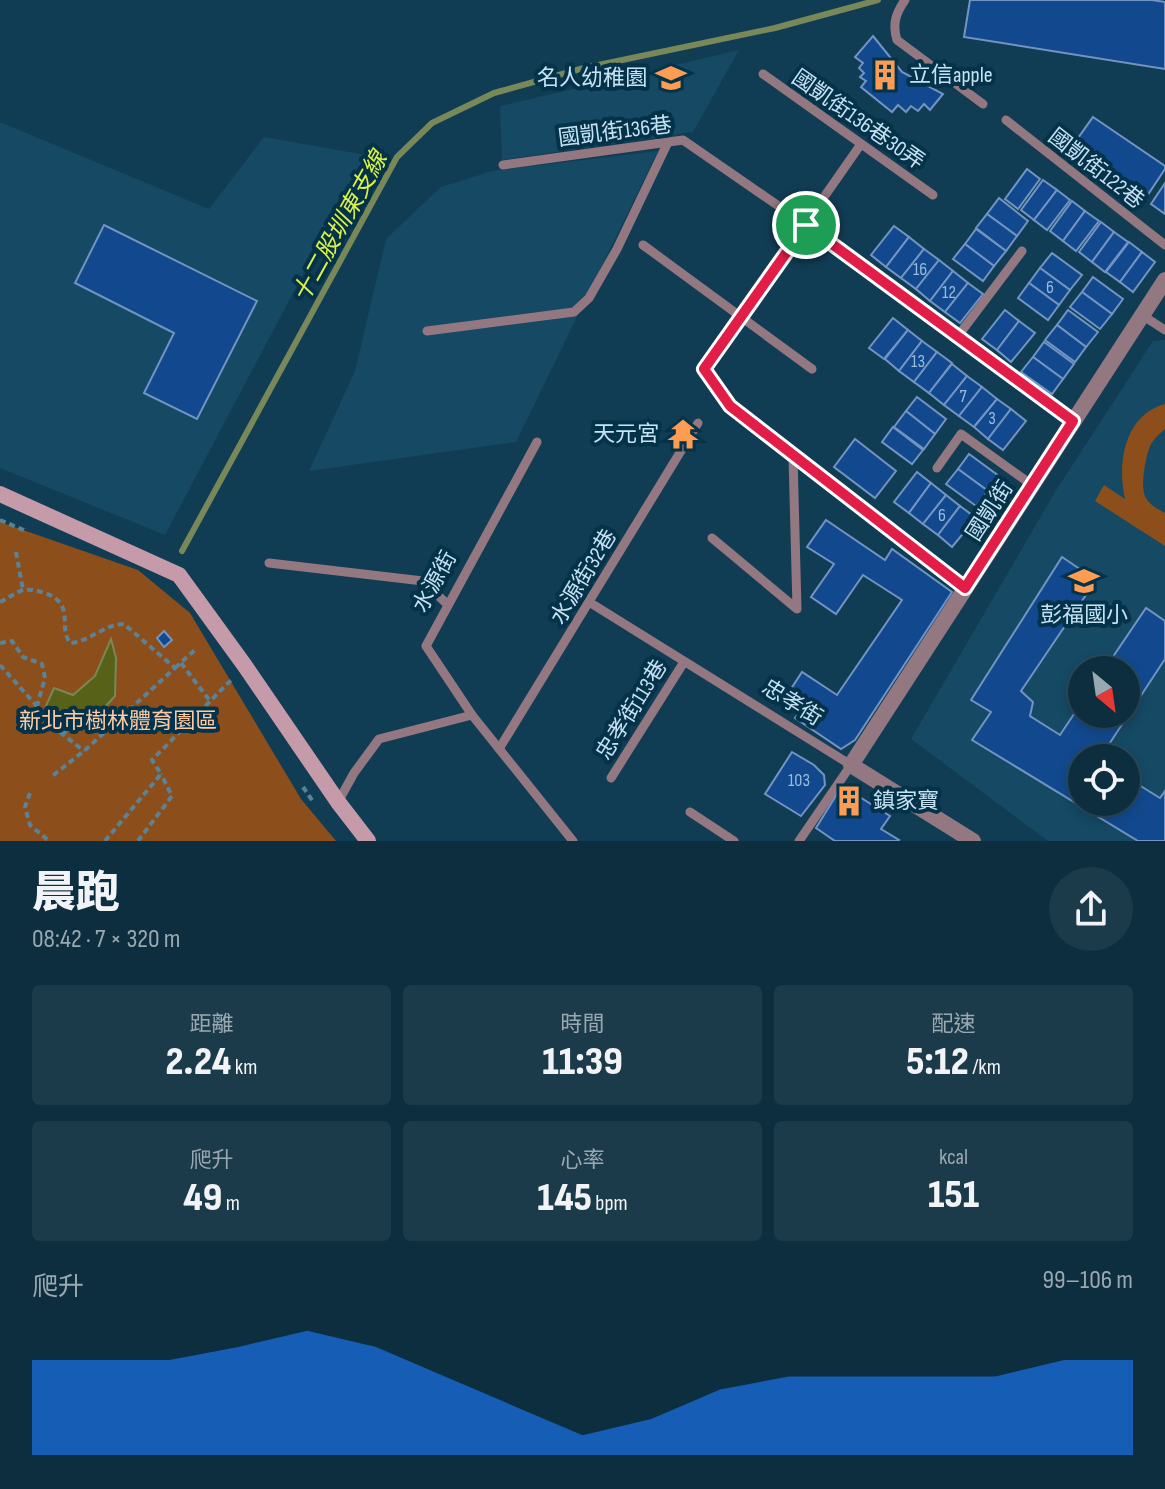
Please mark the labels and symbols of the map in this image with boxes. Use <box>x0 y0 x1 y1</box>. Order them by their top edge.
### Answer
building icon: 立信apple <box>868 58 902 92</box>
school or university icon: 名人幼稚園 <box>654 61 688 95</box>
place label: 立信apple <box>909 62 993 89</box>
street label: 國凱街136巷30弄 <box>787 64 929 176</box>
place label: 名人幼稚園 <box>537 65 647 92</box>
street label: 國凱街136巷 <box>557 112 673 152</box>
street label: 國凱街122巷 <box>1043 123 1149 215</box>
water label: 十二股圳東支線 <box>287 144 395 307</box>
pin <box>772 191 840 259</box>
house number: 16 <box>913 259 927 280</box>
house number: 6 <box>1046 277 1054 298</box>
house number: 12 <box>942 282 956 303</box>
house number: 13 <box>911 351 925 372</box>
house number: 7 <box>959 386 967 407</box>
house number: 3 <box>988 408 996 429</box>
temple icon: 天元宮 <box>666 417 700 451</box>
place label: 天元宮 <box>593 421 659 448</box>
street label: 國凱街 <box>961 476 1019 546</box>
house number: 6 <box>938 505 946 526</box>
street label: 水源街32巷 <box>545 524 623 630</box>
street label: 水源街 <box>407 547 463 617</box>
school or university icon: 彭福國小 <box>1067 564 1101 598</box>
place label: 彭福國小 <box>1040 602 1128 629</box>
street label: 忠孝街113巷 <box>591 655 673 765</box>
north arrow <box>1068 656 1140 728</box>
street label: 忠孝街 <box>757 674 827 732</box>
park label: 新北市樹林體育園區 <box>19 708 217 735</box>
house number: 103 <box>788 770 810 791</box>
building icon: 鎮家寶 <box>832 784 866 818</box>
place label: 鎮家寶 <box>873 788 939 815</box>

